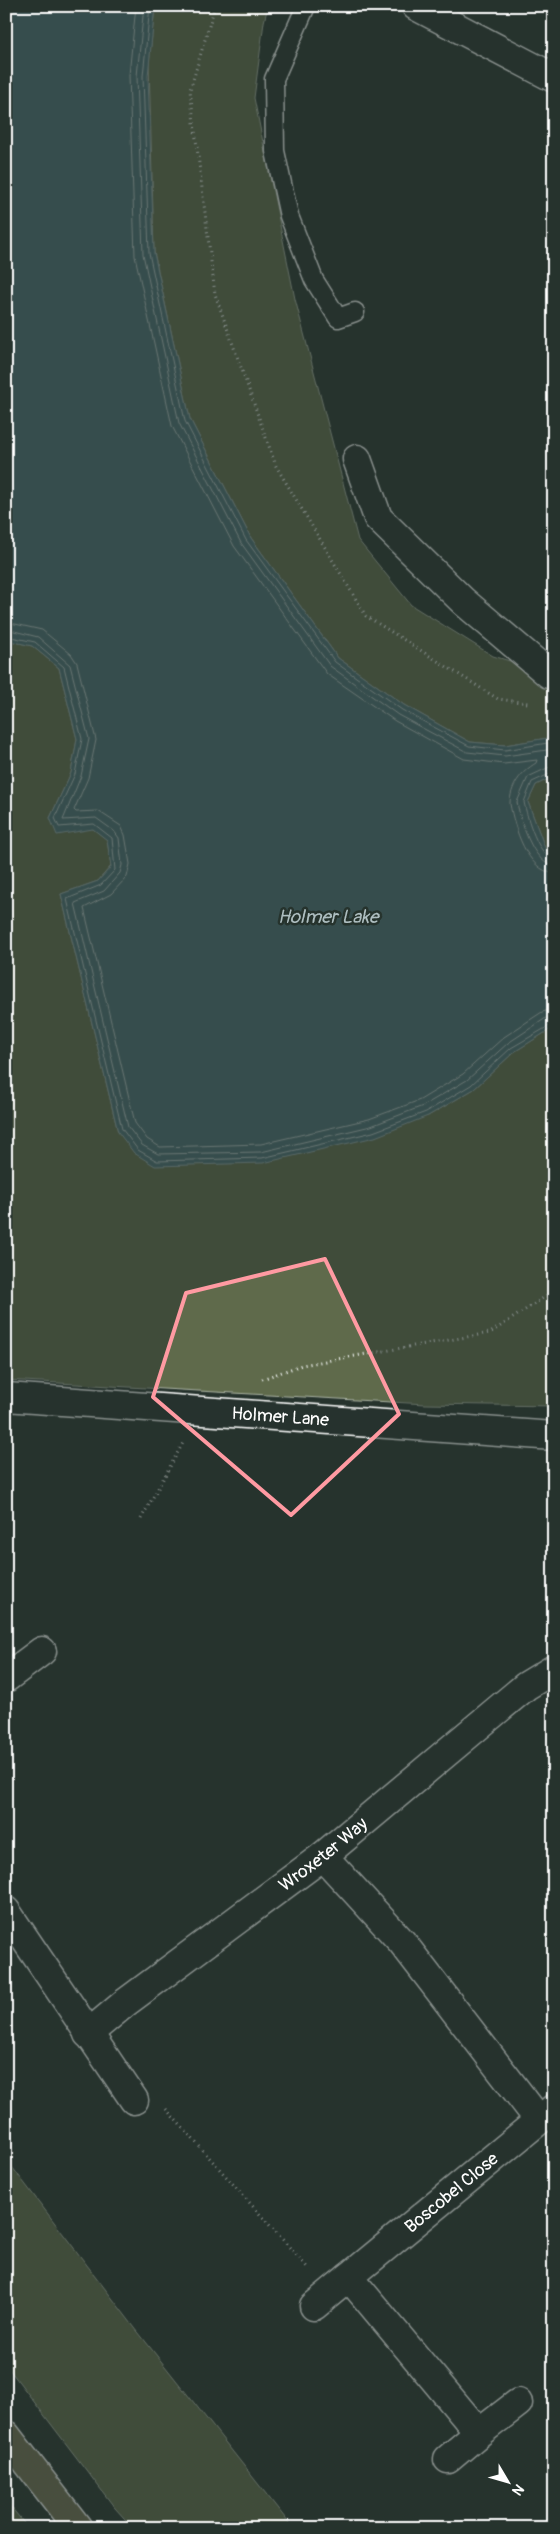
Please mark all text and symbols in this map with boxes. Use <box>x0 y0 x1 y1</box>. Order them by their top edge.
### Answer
water label: Holmer Lake <box>278 905 380 929</box>
street label: Holmer Lane <box>231 1402 330 1431</box>
street label: Wroxeter Way <box>274 1812 372 1896</box>
street label: Boscobel Close <box>400 2147 503 2238</box>
north arrow <box>482 2456 532 2506</box>
text: N <box>508 2481 527 2499</box>

